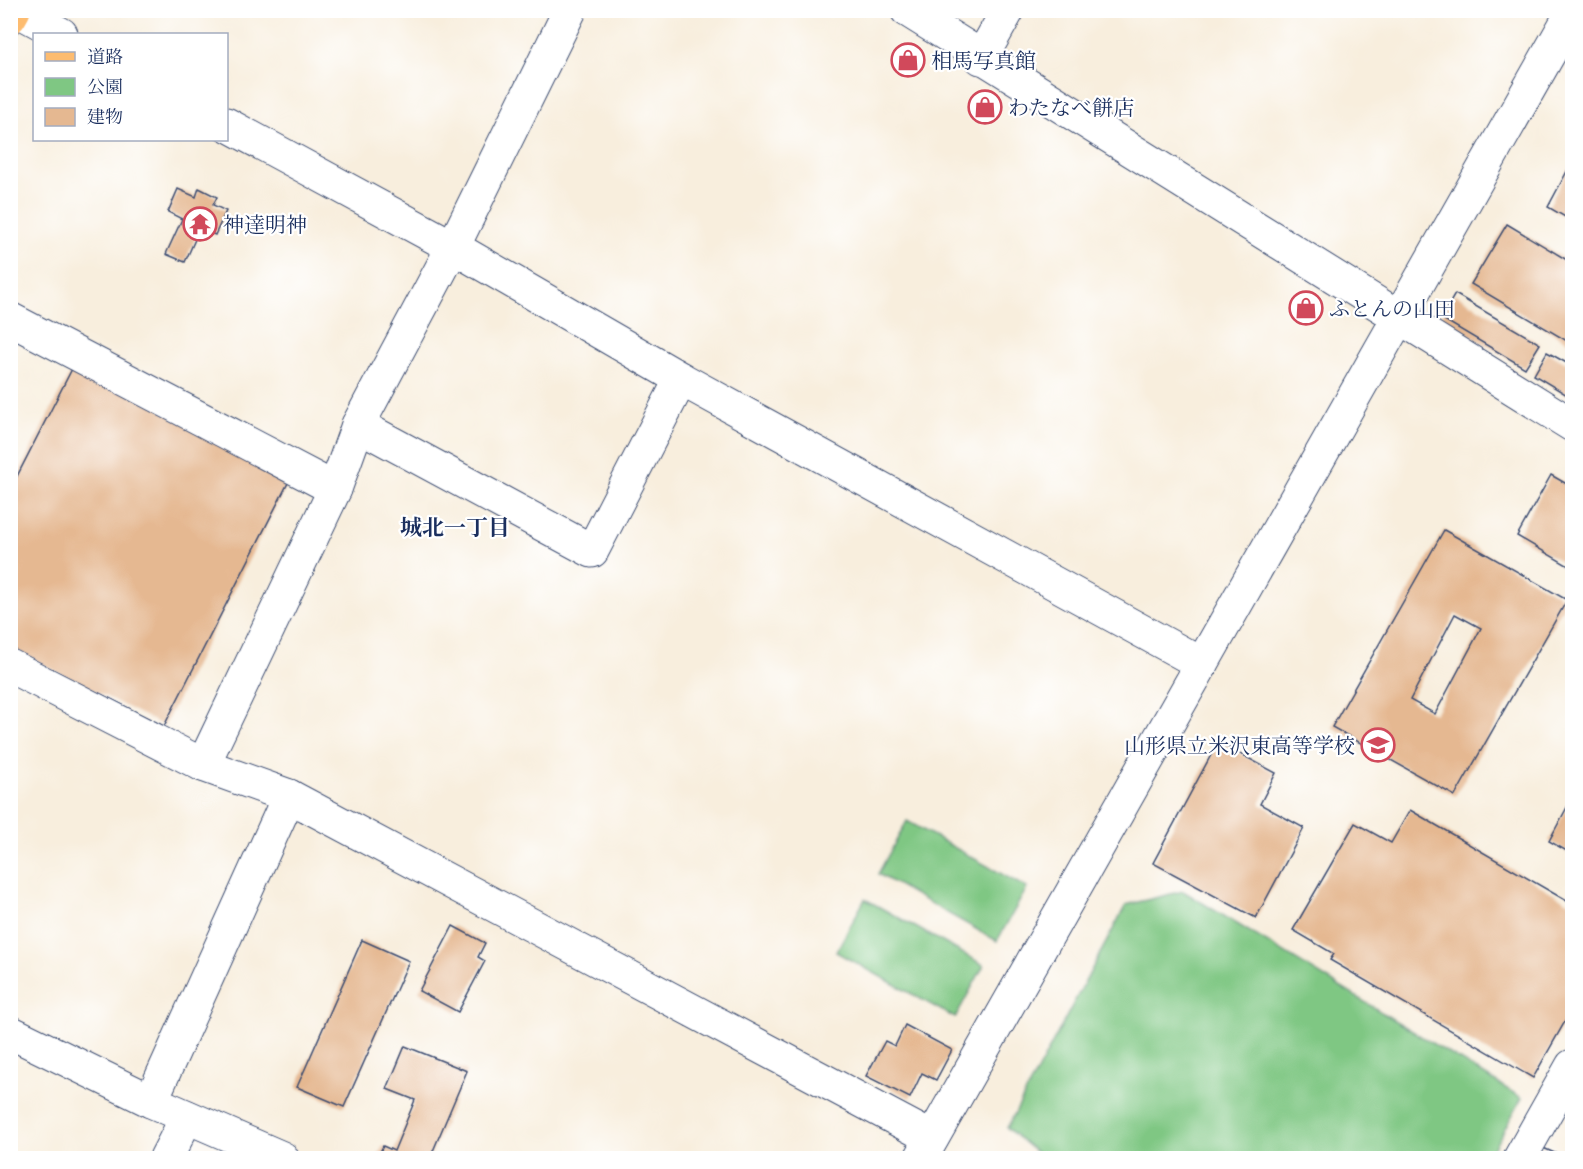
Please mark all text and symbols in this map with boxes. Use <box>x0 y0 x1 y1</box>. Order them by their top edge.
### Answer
legend <box>33 33 228 141</box>
shop icon: 相馬写真館 <box>890 42 926 78</box>
text: 道路 <box>87 45 123 68</box>
place label: 相馬写真館 <box>931 47 1036 74</box>
text: 公園 <box>87 75 123 98</box>
shop icon: わたなべ餅店 <box>967 89 1003 125</box>
place label: わたなべ餅店 <box>1008 94 1134 121</box>
text: 建物 <box>87 105 123 128</box>
temple icon: 神達明神 <box>182 206 218 242</box>
place label: 神達明神 <box>223 211 307 238</box>
shop icon: ふとんの山田 <box>1288 290 1324 326</box>
place label: ふとんの山田 <box>1329 295 1455 322</box>
district label: 城北一丁目 <box>400 513 510 542</box>
school or university icon: 山形県立米沢東高等学校 <box>1360 727 1396 763</box>
place label: 山形県立米沢東高等学校 <box>1124 732 1355 759</box>

